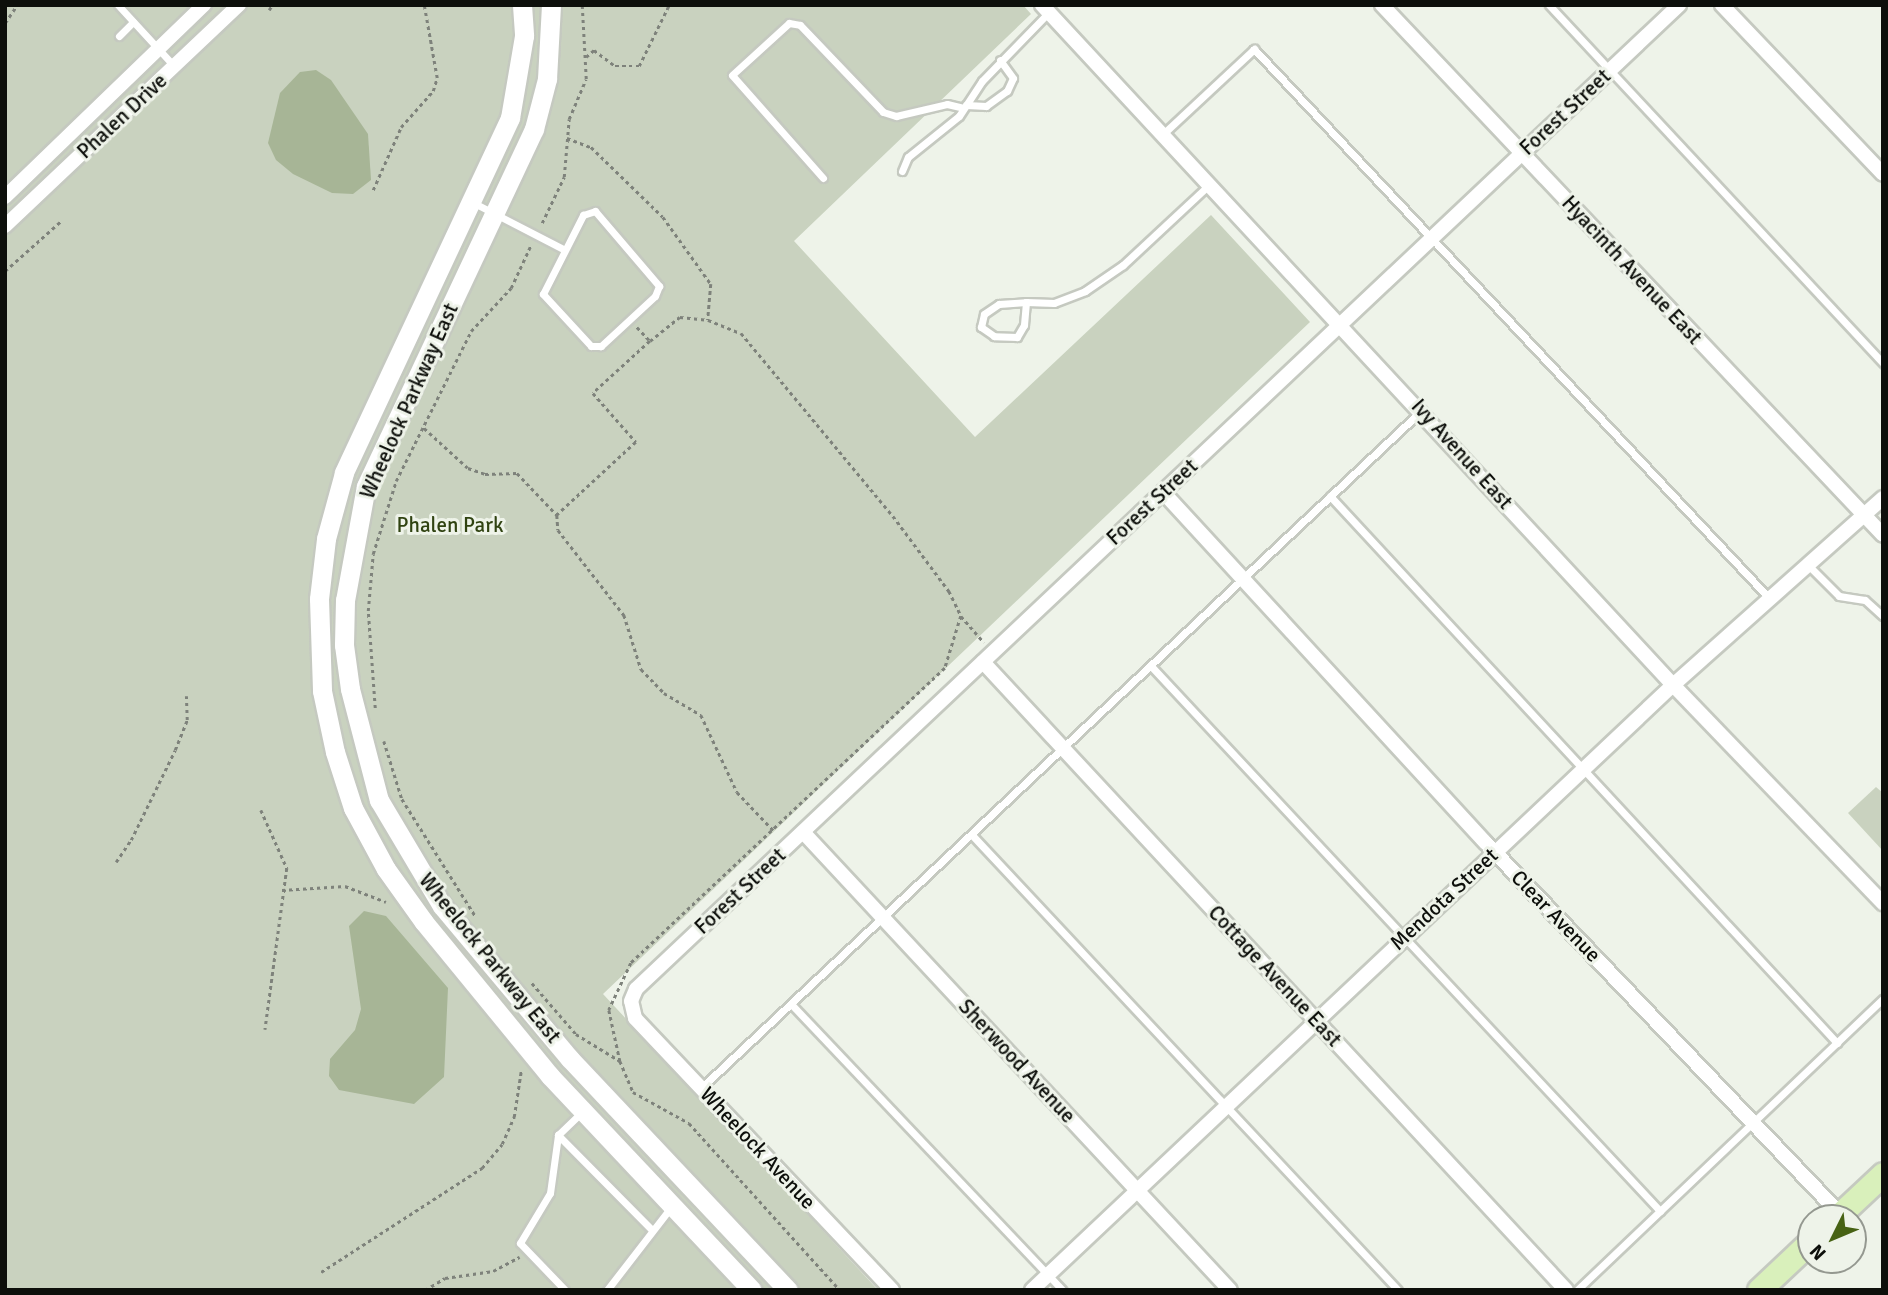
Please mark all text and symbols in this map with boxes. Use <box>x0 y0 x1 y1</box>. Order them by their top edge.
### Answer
street label: Forest Street <box>1514 64 1616 160</box>
street label: Phalen Drive <box>72 68 172 164</box>
street label: Hyacinth Avenue East <box>1557 190 1707 350</box>
street label: Wheelock Parkway East <box>355 299 463 503</box>
street label: Ivy Avenue East <box>1406 394 1518 514</box>
street label: Forest Street <box>1101 454 1203 550</box>
park label: Phalen Park <box>397 512 503 538</box>
street label: Forest Street <box>689 843 791 939</box>
street label: Mendota Street <box>1385 843 1503 955</box>
street label: Clear Avenue <box>1506 865 1606 967</box>
street label: Wheelock Parkway East <box>414 868 566 1048</box>
street label: Cottage Avenue East <box>1203 900 1347 1052</box>
street label: Sherwood Avenue <box>953 994 1081 1128</box>
street label: Wheelock Avenue <box>695 1082 821 1214</box>
north arrow <box>1797 1204 1867 1274</box>
text: N <box>1805 1239 1831 1265</box>

